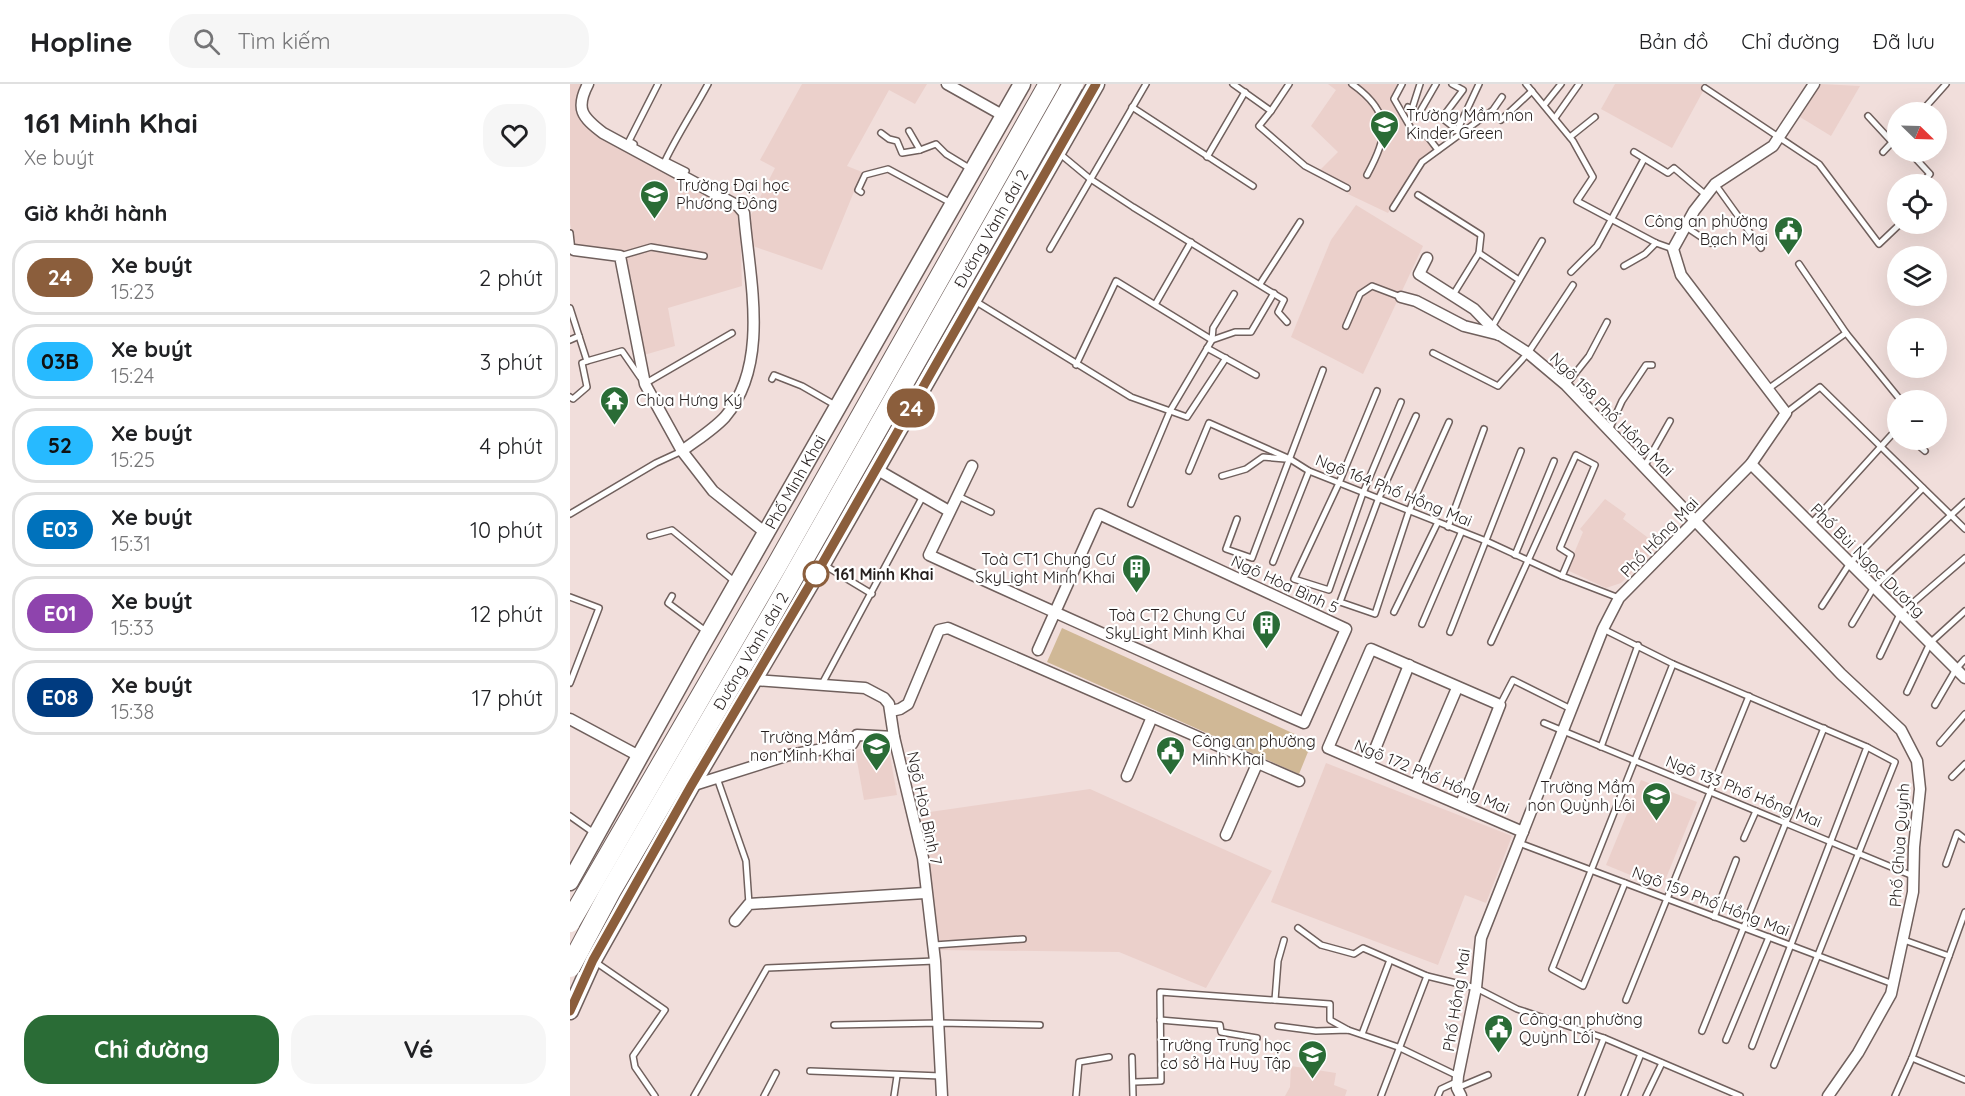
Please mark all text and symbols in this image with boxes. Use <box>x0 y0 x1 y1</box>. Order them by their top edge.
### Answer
search box <box>169 14 589 68</box>
text: Hopline <box>30 24 133 59</box>
icon: search <box>190 25 223 58</box>
text: Tìm kiếm <box>238 27 331 55</box>
text: Bản đồ <box>1639 28 1708 54</box>
text: Chỉ đường <box>1741 28 1840 54</box>
text: Đã lưu <box>1873 28 1935 54</box>
north arrow <box>1887 102 1947 162</box>
map controls <box>1887 102 1947 450</box>
button: heart <box>483 104 546 167</box>
text: 161 Minh Khai <box>24 105 198 140</box>
place label: Trường Mầm non Kinder Green <box>1406 105 1533 143</box>
school or university icon: Trường Mầm non Kinder Green <box>1369 108 1401 150</box>
text: Xe buýt <box>24 145 94 170</box>
street label: Đường Vành đai 2 <box>949 166 1032 291</box>
button: locate <box>1887 174 1947 234</box>
place label: Trường Đại học Phương Đông <box>676 175 789 213</box>
school or university icon: Trường Đại học Phương Đông <box>639 178 671 220</box>
text: Giờ khởi hành <box>24 199 168 227</box>
place label: Công an phường Bạch Mai <box>1644 211 1768 249</box>
public building icon: Công an phường Bạch Mai <box>1773 214 1805 256</box>
button: layers <box>1887 246 1947 306</box>
text: Xe buýt <box>111 251 193 279</box>
text: 24 <box>48 264 72 290</box>
text: 2 phút <box>479 264 543 292</box>
text: 15:23 <box>111 279 155 304</box>
button: + <box>1887 318 1947 378</box>
text: Xe buýt <box>111 335 193 363</box>
text: 03B <box>41 348 79 374</box>
text: 3 phút <box>480 348 543 376</box>
street label: Ngõ 158 Phố Hồng Mai <box>1546 348 1678 480</box>
text: 15:24 <box>111 363 154 388</box>
temple icon: Chùa Hưng Ký <box>599 384 631 426</box>
line badge: 24 <box>884 388 938 428</box>
place label: Chùa Hưng Ký <box>636 390 743 410</box>
button: − <box>1887 390 1947 450</box>
text: 24 <box>899 395 923 421</box>
text: Xe buýt <box>111 419 193 447</box>
street label: Phố Minh Khai <box>760 431 830 533</box>
text: 52 <box>48 432 72 458</box>
text: 4 phút <box>480 432 543 460</box>
text: 15:25 <box>111 447 155 472</box>
street label: Ngõ 164 Phố Hồng Mai <box>1313 449 1475 531</box>
street label: Phố Hồng Mai <box>1616 493 1702 581</box>
street label: Phố Bùi Ngọc Dương <box>1807 499 1929 621</box>
text: Xe buýt <box>111 503 193 531</box>
text: E03 <box>42 516 78 542</box>
text: 10 phút <box>470 516 543 544</box>
text: 15:31 <box>111 531 151 556</box>
place label: Toà CT1 Chung Cư SkyLight Minh Khai <box>975 549 1116 587</box>
street label: Ngõ Hòa Bình 5 <box>1228 550 1342 618</box>
building icon: Toà CT1 Chung Cư SkyLight Minh Khai <box>1120 552 1152 594</box>
marker: 161 Minh Khai <box>803 561 829 587</box>
place label: 161 Minh Khai <box>834 564 933 584</box>
text: Xe buýt <box>111 587 193 615</box>
street label: Đường Vành đai 2 <box>709 588 793 713</box>
text: E01 <box>43 600 77 626</box>
text: 12 phút <box>471 600 543 628</box>
place label: Toà CT2 Chung Cư SkyLight Minh Khai <box>1105 605 1246 643</box>
building icon: Toà CT2 Chung Cư SkyLight Minh Khai <box>1250 608 1282 650</box>
text: 15:33 <box>111 615 154 640</box>
text: Xe buýt <box>111 671 193 699</box>
text: E08 <box>42 684 78 710</box>
text: 17 phút <box>472 684 543 712</box>
text: 15:38 <box>111 699 154 724</box>
place label: Trường Mầm non Minh Khai <box>750 727 855 765</box>
school or university icon: Trường Mầm non Minh Khai <box>860 730 892 772</box>
place label: Công an phường Minh Khai <box>1192 731 1316 769</box>
public building icon: Công an phường Minh Khai <box>1155 734 1187 776</box>
street label: Ngõ 172 Phố Hồng Mai <box>1351 734 1513 818</box>
street label: Ngõ Hòa Bình 7 <box>903 749 947 867</box>
street label: Ngõ 133 Phố Hồng Mai <box>1663 751 1825 831</box>
place label: Trường Mầm non Quỳnh Lôi <box>1528 777 1635 815</box>
school or university icon: Trường Mầm non Quỳnh Lôi <box>1640 780 1672 822</box>
street label: Phố Chùa Quỳnh <box>1885 782 1913 908</box>
street label: Ngõ 159 Phố Hồng Mai <box>1629 862 1793 940</box>
street label: Phố Hồng Mai <box>1438 947 1474 1053</box>
place label: Công an phường Quỳnh Lôi <box>1519 1009 1643 1047</box>
public building icon: Công an phường Quỳnh Lôi <box>1482 1012 1514 1054</box>
button: Chỉ đường <box>24 1015 279 1084</box>
button: Vé <box>291 1015 546 1084</box>
place label: Trường Trung học cơ sở Hà Huy Tập <box>1159 1035 1291 1073</box>
school or university icon: Trường Trung học cơ sở Hà Huy Tập <box>1296 1038 1328 1080</box>

